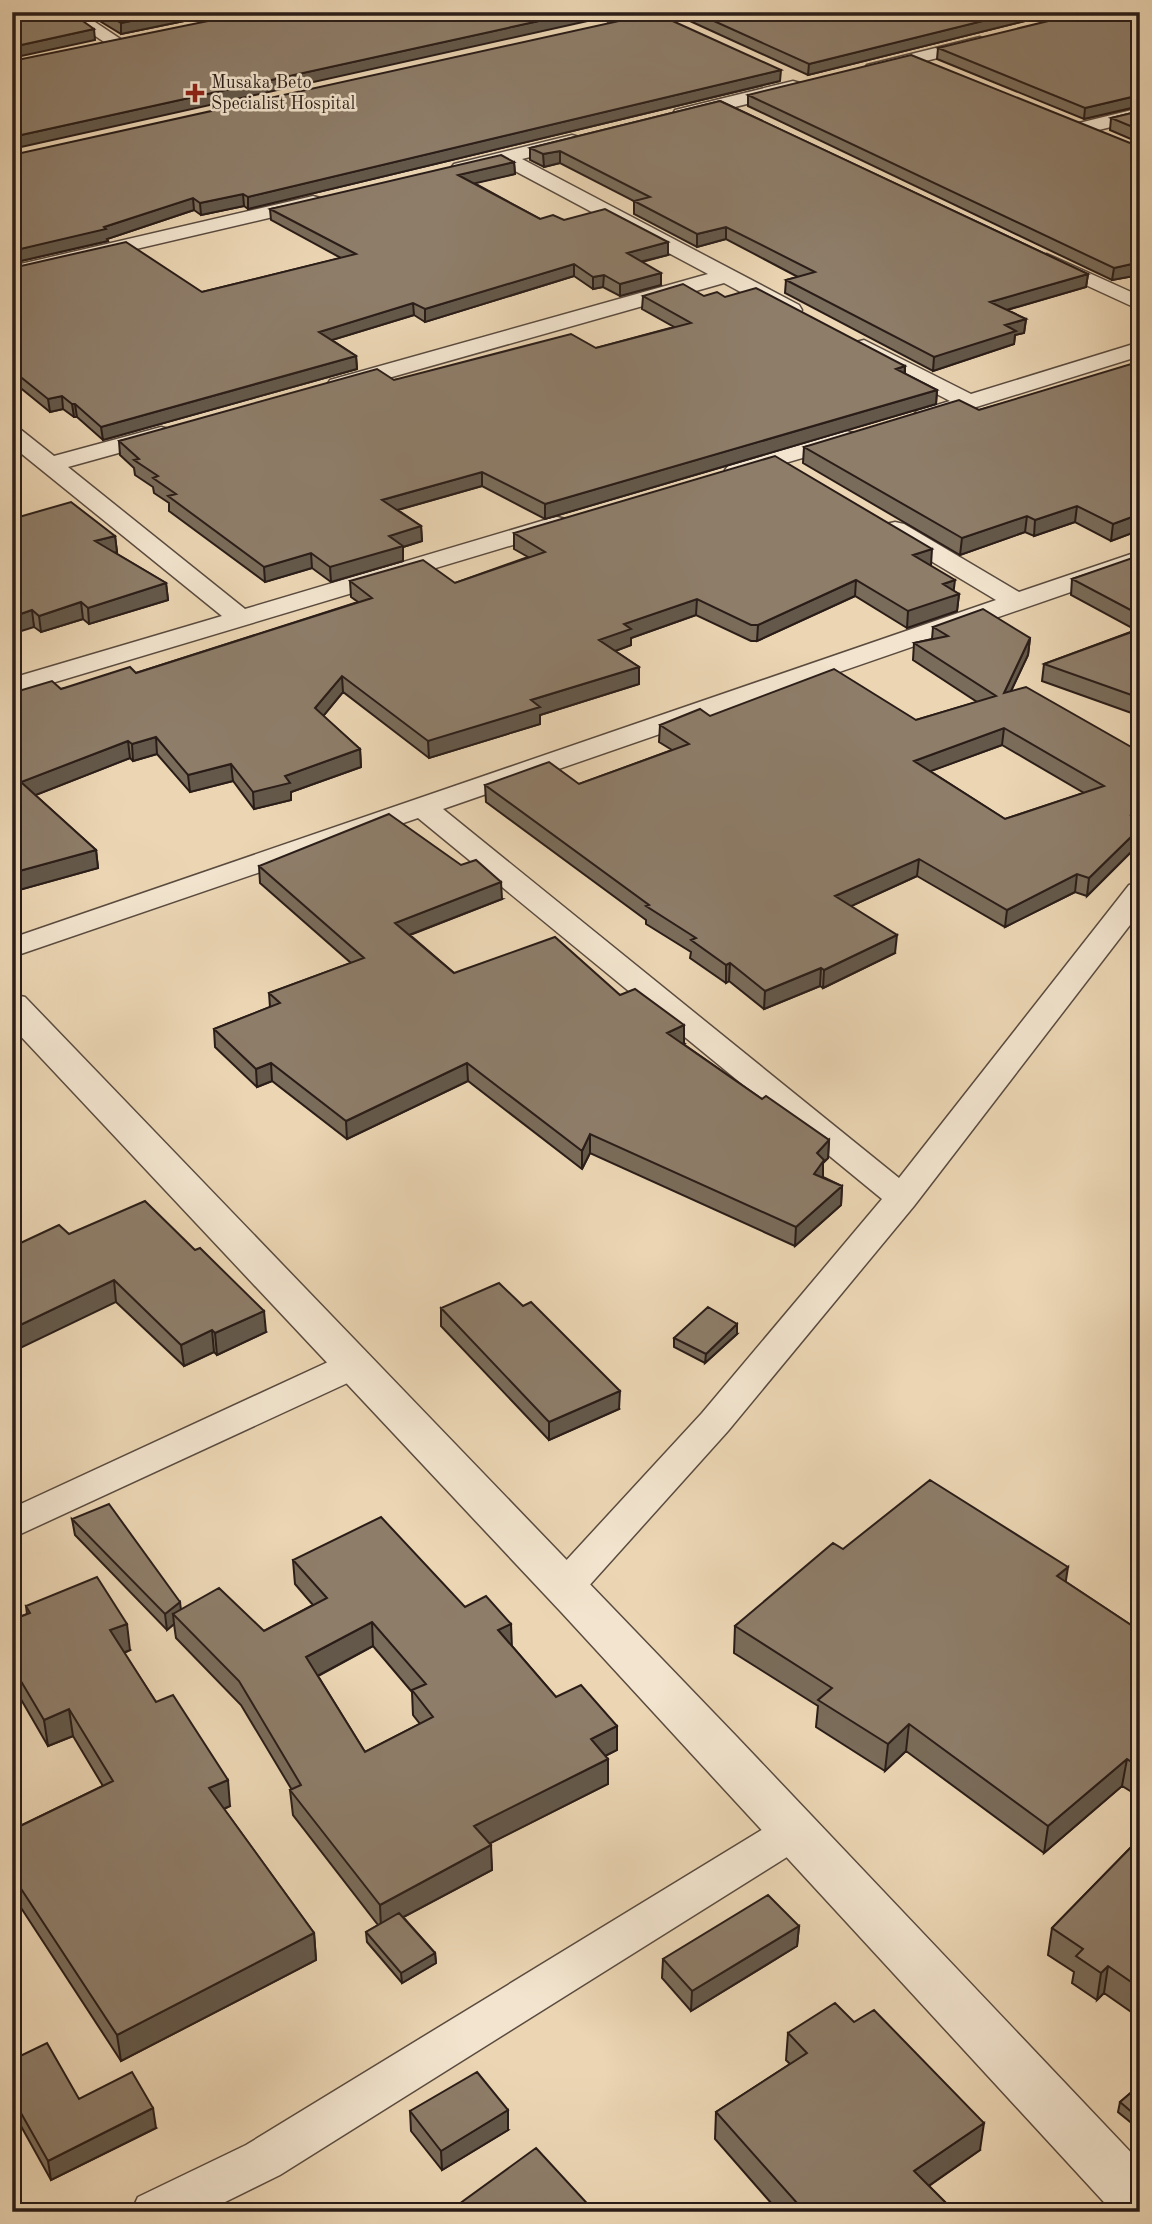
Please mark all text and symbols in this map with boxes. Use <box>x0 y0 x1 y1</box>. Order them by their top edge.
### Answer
place label: Musaka Beto Specialist Hospital <box>211 74 356 113</box>
marker: Musaka Beto Specialist Hospital <box>185 83 205 103</box>

